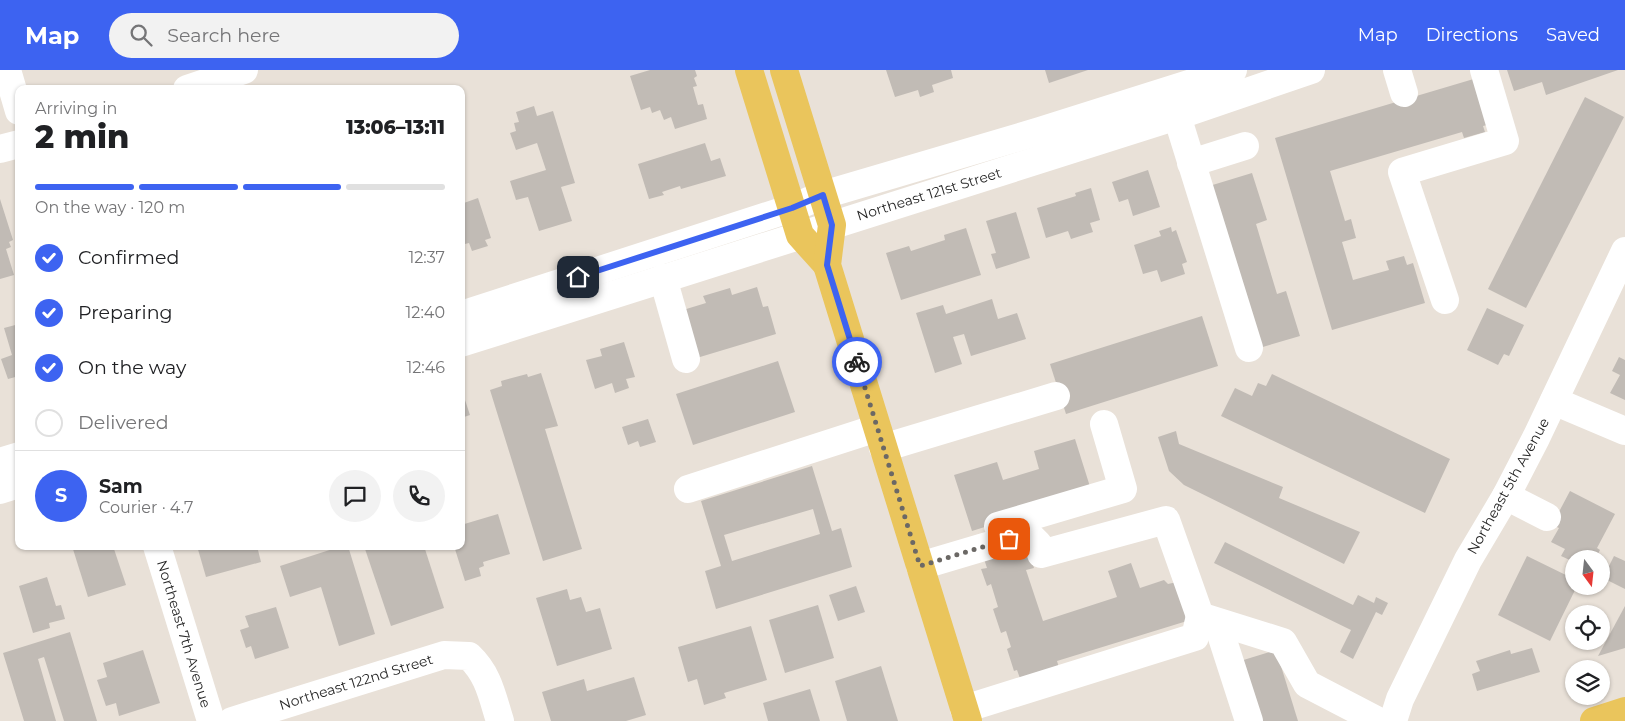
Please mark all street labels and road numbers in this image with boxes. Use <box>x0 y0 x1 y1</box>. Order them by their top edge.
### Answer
street label: Northeast 121st Street <box>854 163 1004 225</box>
street label: Northeast 5th Avenue <box>1463 415 1553 557</box>
street label: Northeast 7th Avenue <box>153 558 215 710</box>
street label: Northeast 122nd Street <box>277 650 435 714</box>

